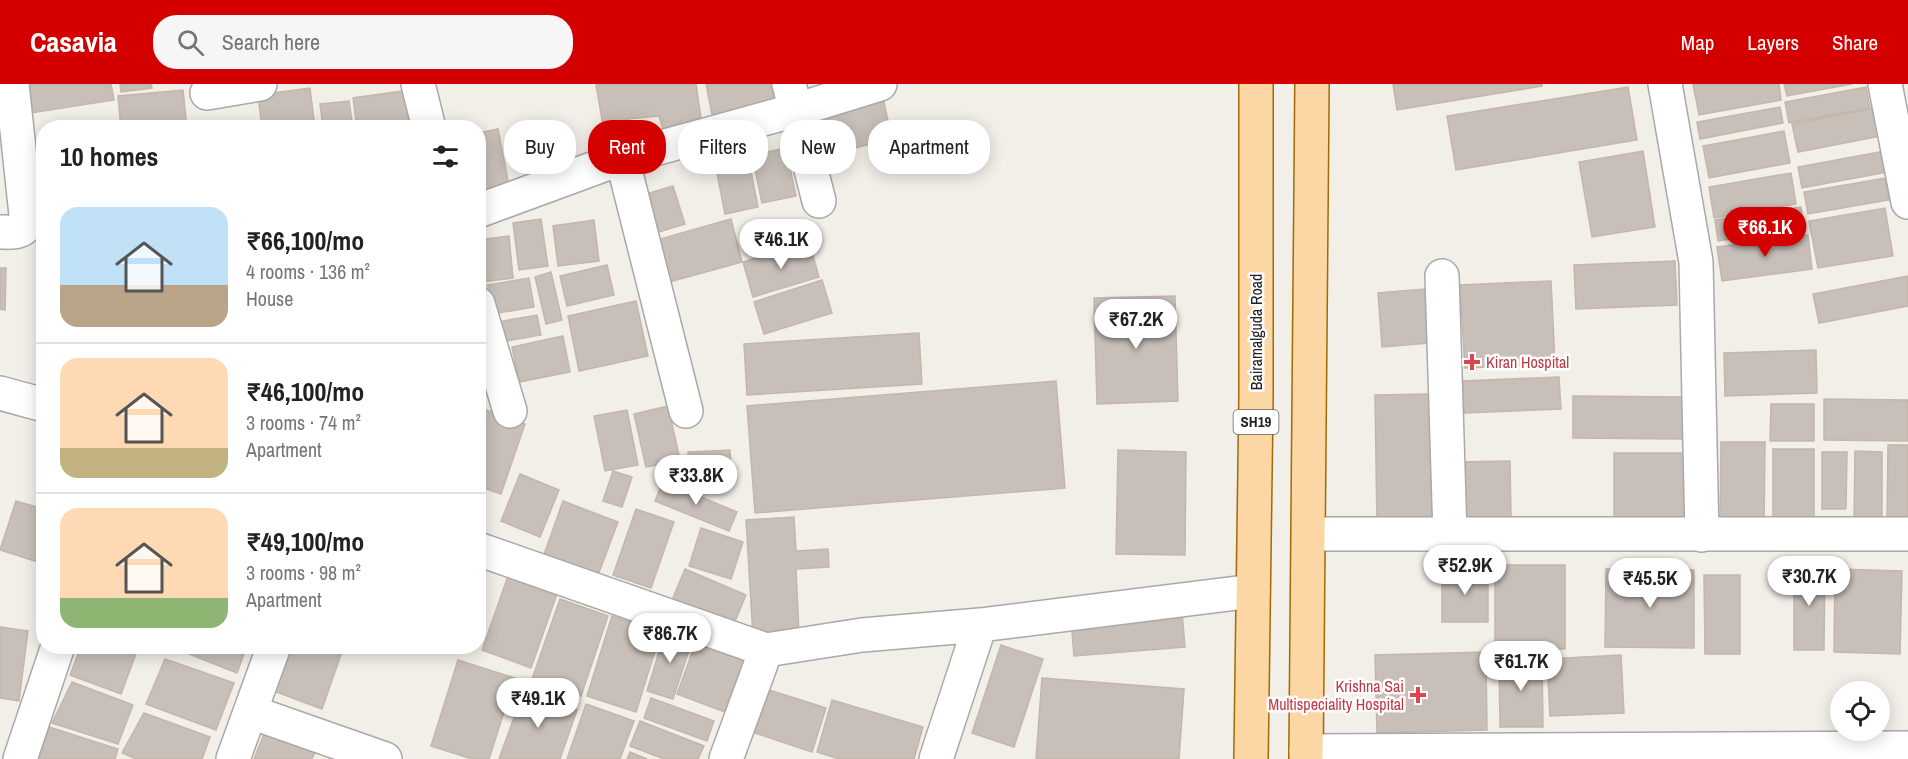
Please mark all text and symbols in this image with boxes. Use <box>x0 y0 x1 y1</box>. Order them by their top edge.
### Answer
search box <box>153 15 573 69</box>
text: Casavia <box>30 23 117 61</box>
icon: search <box>174 26 207 59</box>
text: Search here <box>222 27 320 57</box>
text: Map <box>1681 28 1714 57</box>
text: Layers <box>1747 28 1799 57</box>
text: Share <box>1832 28 1878 57</box>
chip: Buy <box>504 120 576 174</box>
chip: Rent <box>588 120 666 174</box>
chip: Filters <box>678 120 768 174</box>
chip: New <box>780 120 856 174</box>
chip: Apartment <box>868 120 990 174</box>
text: 10 homes <box>60 139 158 174</box>
icon: filters <box>429 140 462 173</box>
pin: ₹66.1K <box>1716 207 1814 258</box>
text: ₹66.1K <box>1737 213 1793 240</box>
pin: ₹46.1K <box>732 219 830 270</box>
text: ₹66,100/mo <box>246 223 364 258</box>
text: ₹46.1K <box>753 225 809 252</box>
icon: home <box>108 231 180 303</box>
text: 4 rooms · 136 m² <box>246 258 370 285</box>
street label: Bairamalguda Road <box>1245 274 1267 390</box>
text: House <box>246 285 293 312</box>
pin: ₹67.2K <box>1087 299 1185 350</box>
text: ₹67.2K <box>1108 305 1164 332</box>
place label: Kiran Hospital <box>1486 351 1569 373</box>
marker: Kiran Hospital <box>1463 353 1481 371</box>
text: ₹46,100/mo <box>246 374 364 409</box>
icon: home <box>108 382 180 454</box>
text: 3 rooms · 74 m² <box>246 409 361 436</box>
road number: SH19 <box>1234 410 1278 434</box>
text: Apartment <box>246 436 322 463</box>
pin: ₹33.8K <box>647 455 745 506</box>
text: ₹33.8K <box>668 461 724 488</box>
text: ₹49,100/mo <box>246 524 364 559</box>
icon: home <box>108 532 180 604</box>
pin: ₹52.9K <box>1416 545 1514 596</box>
text: ₹52.9K <box>1437 551 1493 578</box>
pin: ₹30.7K <box>1760 556 1858 607</box>
pin: ₹45.5K <box>1601 558 1699 609</box>
text: 3 rooms · 98 m² <box>246 559 361 586</box>
text: ₹30.7K <box>1781 562 1837 589</box>
text: ₹45.5K <box>1622 564 1678 591</box>
text: Apartment <box>246 586 322 613</box>
pin: ₹86.7K <box>621 613 719 664</box>
text: ₹86.7K <box>642 619 698 646</box>
pin: ₹61.7K <box>1472 641 1570 692</box>
text: ₹61.7K <box>1493 647 1549 674</box>
place label: Krishna Sai Multispeciality Hospital <box>1268 675 1404 715</box>
pin: ₹49.1K <box>489 678 587 729</box>
map controls <box>1830 681 1890 741</box>
button: locate <box>1830 681 1890 741</box>
text: ₹49.1K <box>510 684 566 711</box>
marker: Krishna Sai Multispeciality Hospital <box>1409 686 1427 704</box>

